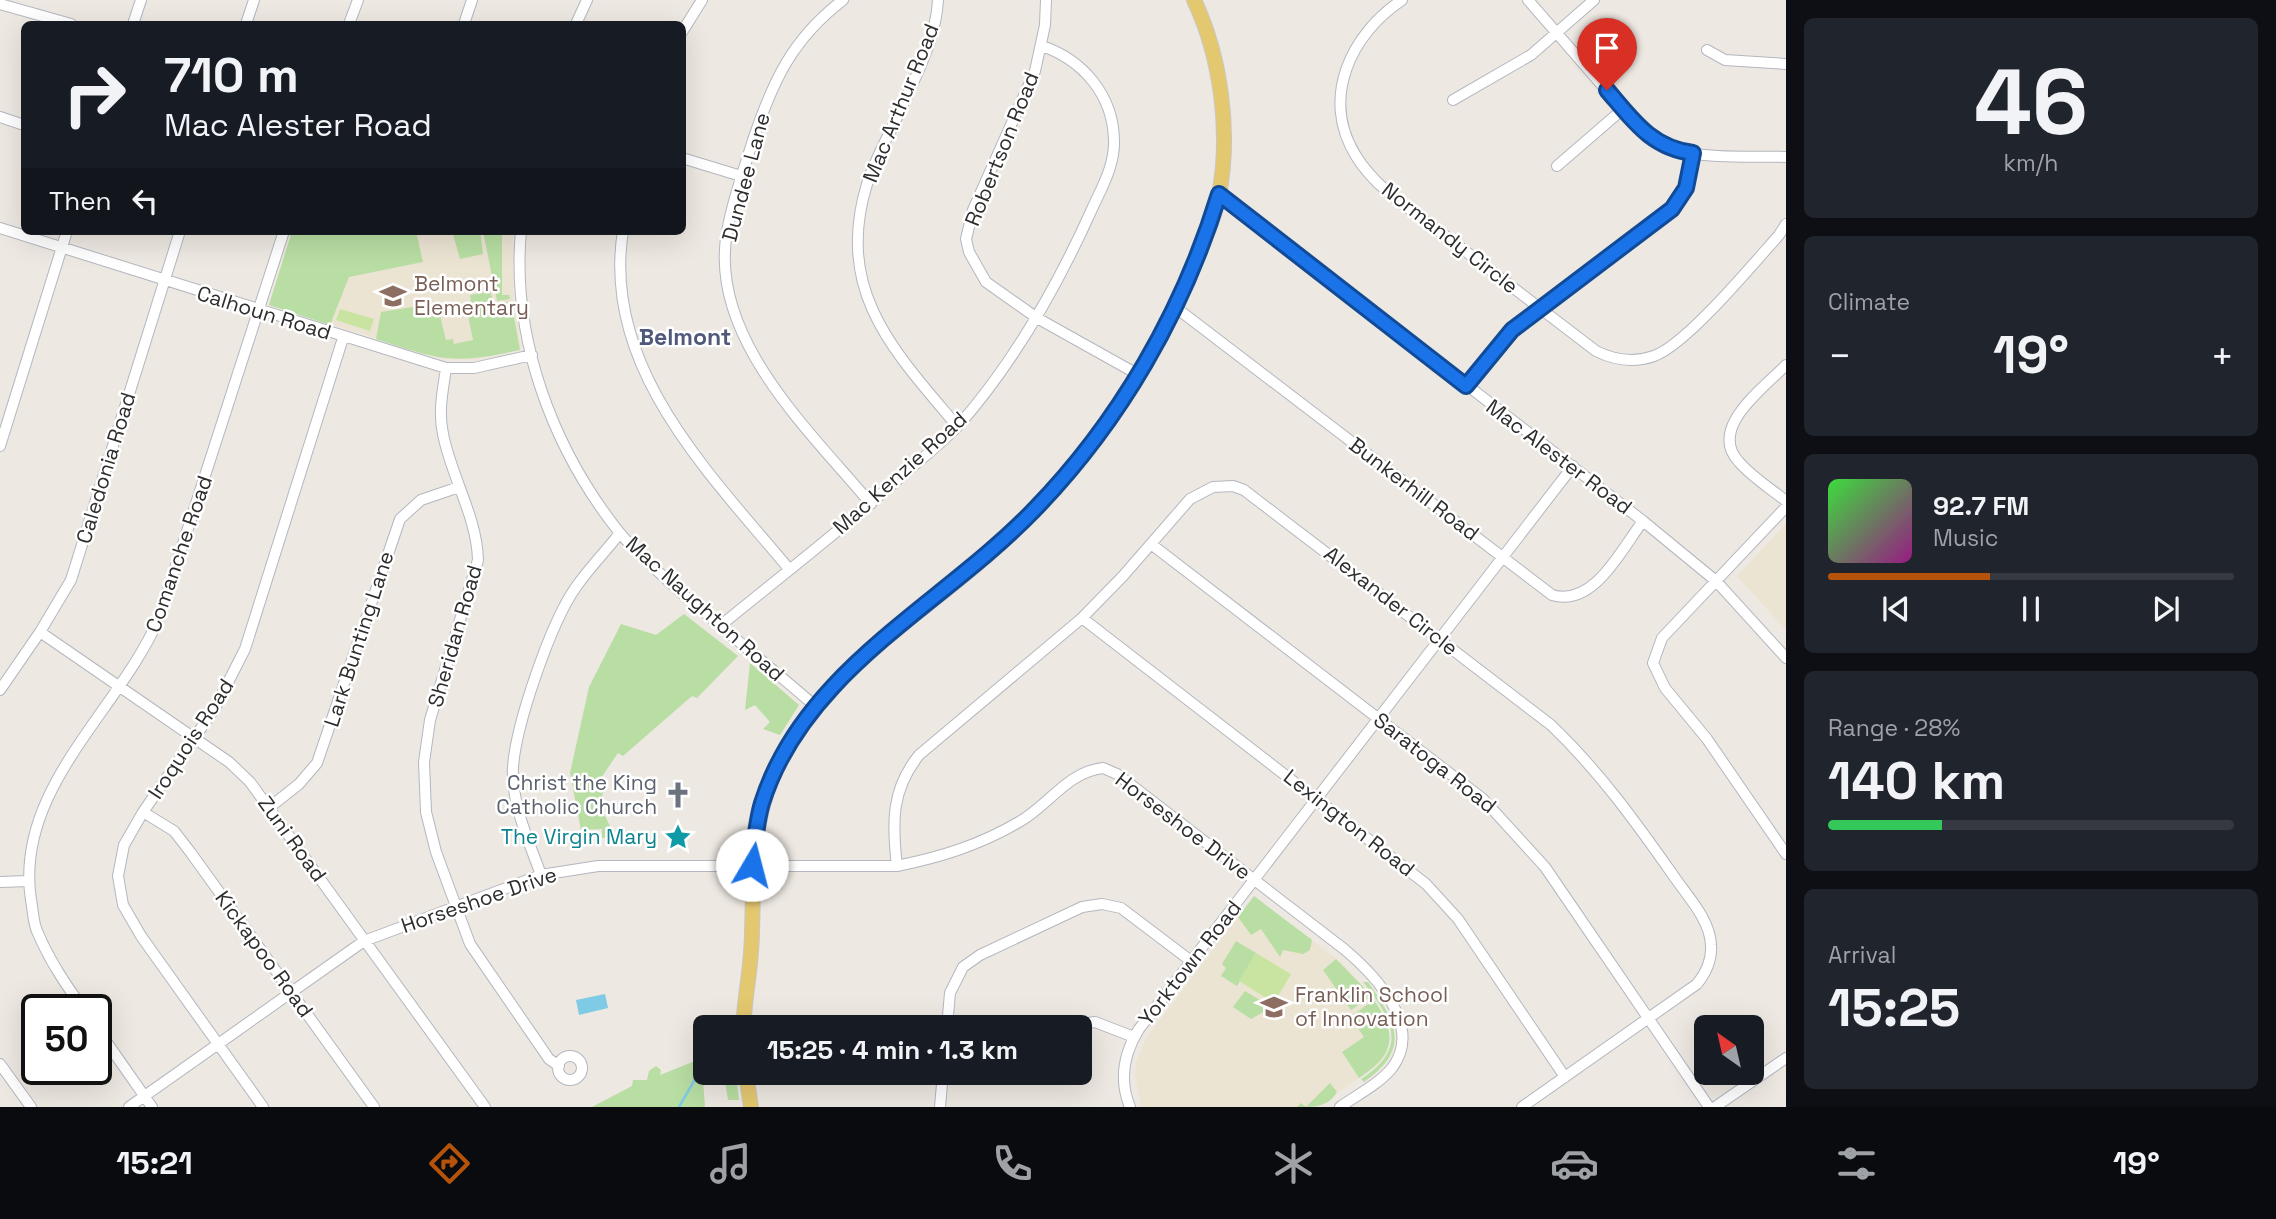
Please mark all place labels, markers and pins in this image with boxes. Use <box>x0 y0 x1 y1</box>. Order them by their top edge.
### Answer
pin <box>1577 18 1637 90</box>
place label: Belmont Elementary <box>414 270 529 321</box>
school or university icon: Belmont Elementary <box>378 281 408 311</box>
place label: Christ the King Catholic Church <box>496 769 657 820</box>
church icon: Christ the King Catholic Church <box>663 780 693 810</box>
place icon: The Virgin Mary <box>663 822 693 852</box>
place label: The Virgin Mary <box>501 823 657 850</box>
place label: Franklin School of Innovation <box>1295 981 1448 1032</box>
school or university icon: Franklin School of Innovation <box>1259 992 1289 1022</box>

